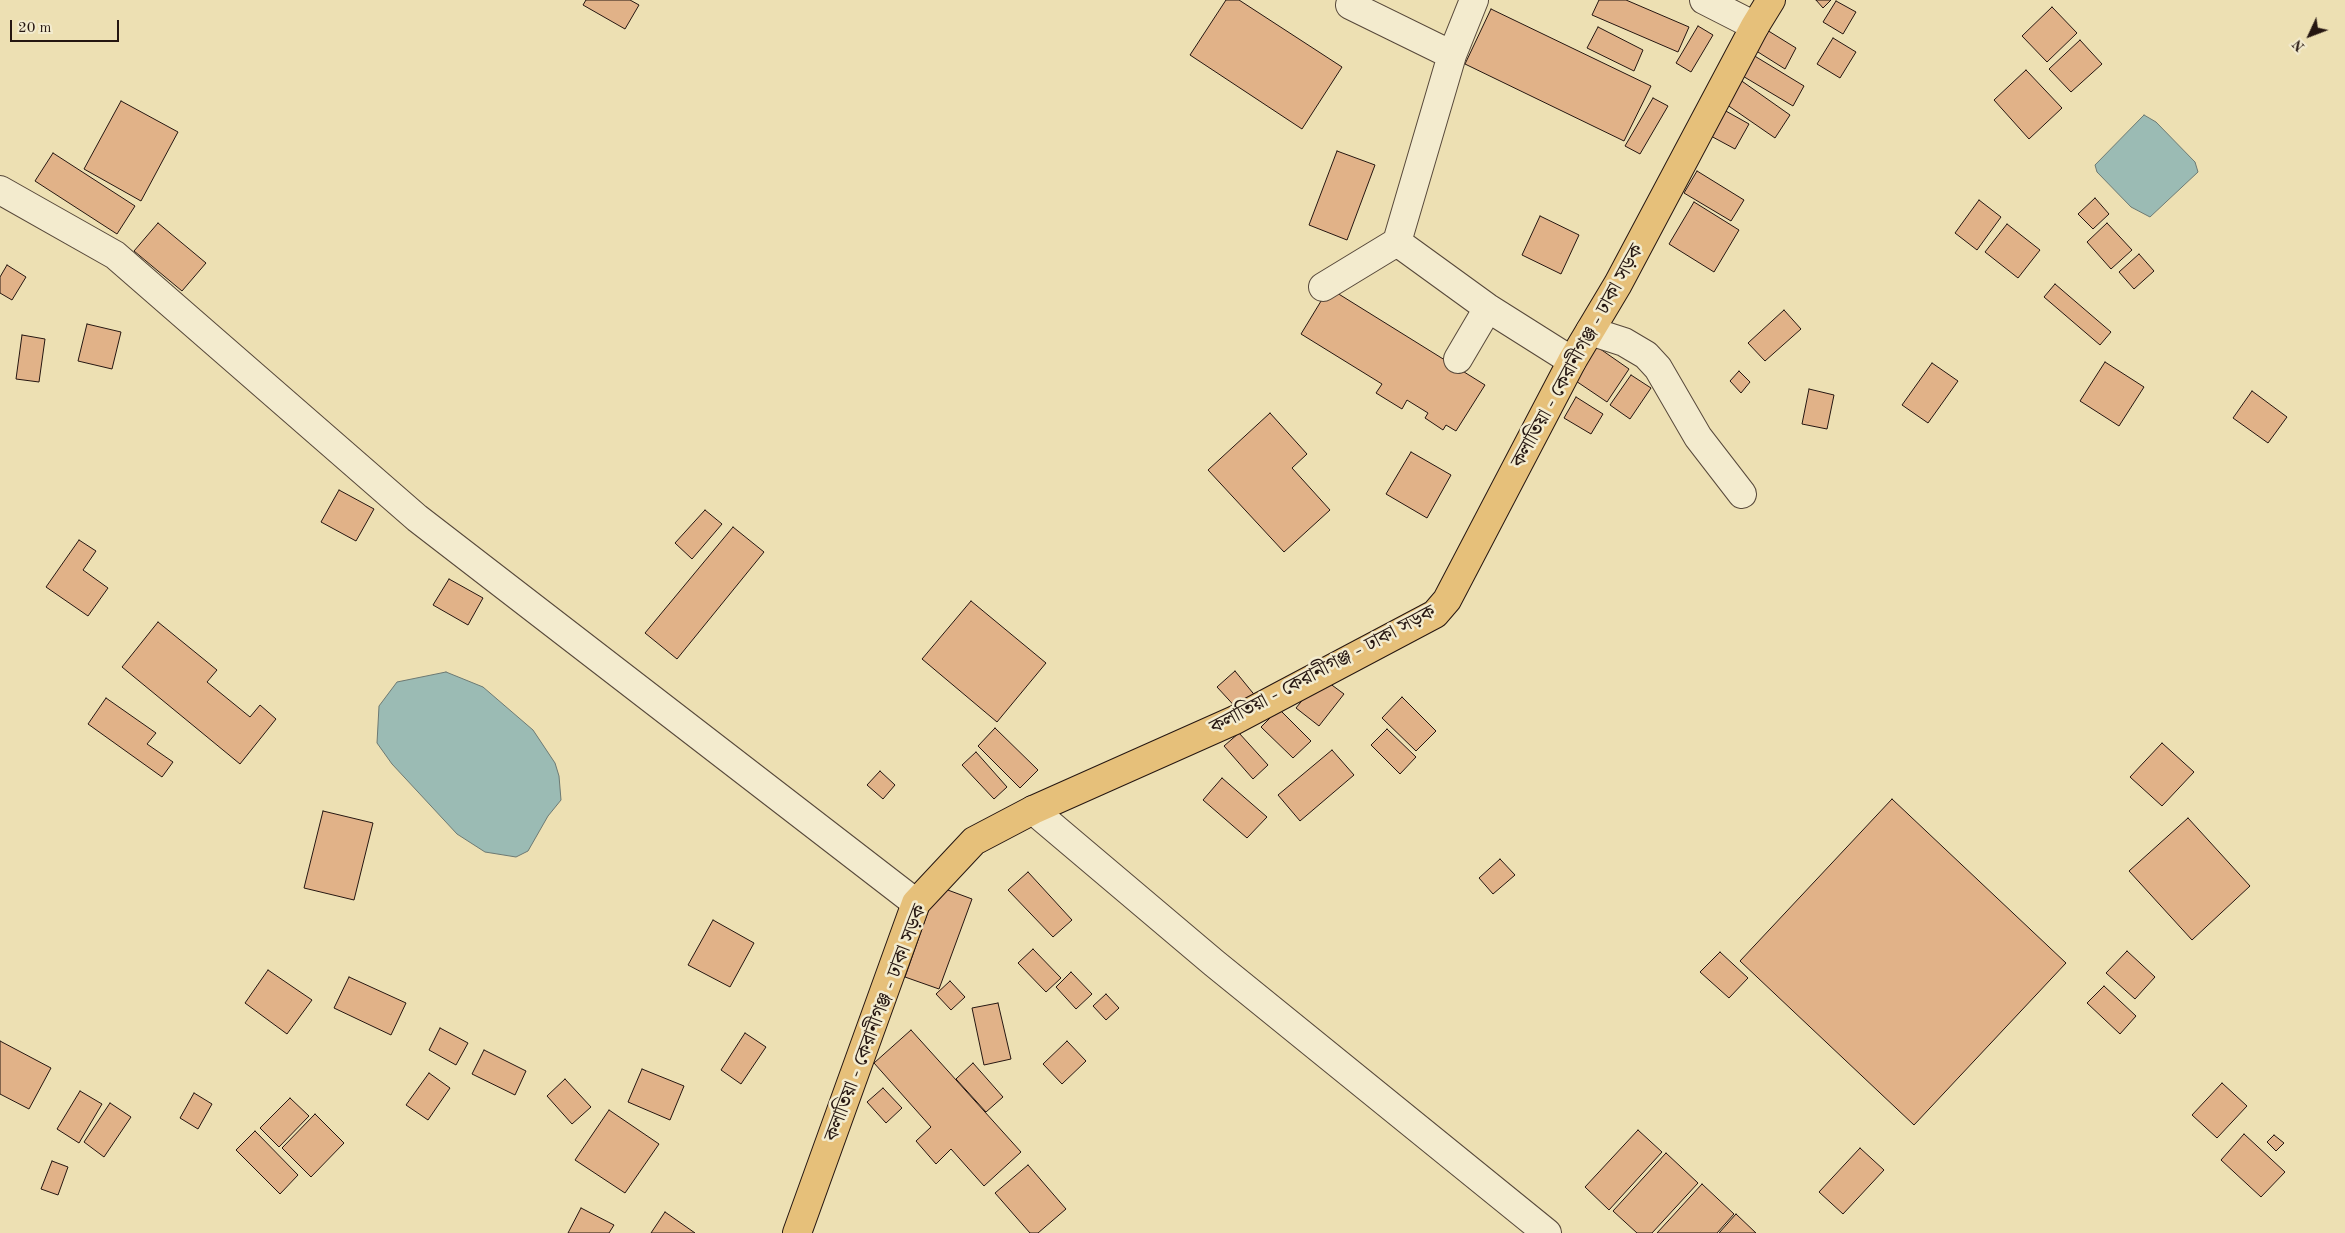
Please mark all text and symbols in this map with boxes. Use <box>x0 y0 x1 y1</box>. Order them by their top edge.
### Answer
scale bar <box>12 10 121 42</box>
north arrow <box>2285 10 2335 60</box>
text: 20 m <box>18 21 52 36</box>
text: N <box>2290 37 2308 54</box>
street label: কলাতিয়া - কেরানীগঞ্জ - ঢাকা সড়ক <box>1506 240 1650 472</box>
street label: কলাতিয়া - কেরানীগঞ্জ - ঢাকা সড়ক <box>1206 600 1440 740</box>
street label: কলাতিয়া - কেরানীগঞ্জ - ঢাকা সড়ক <box>820 901 932 1145</box>

